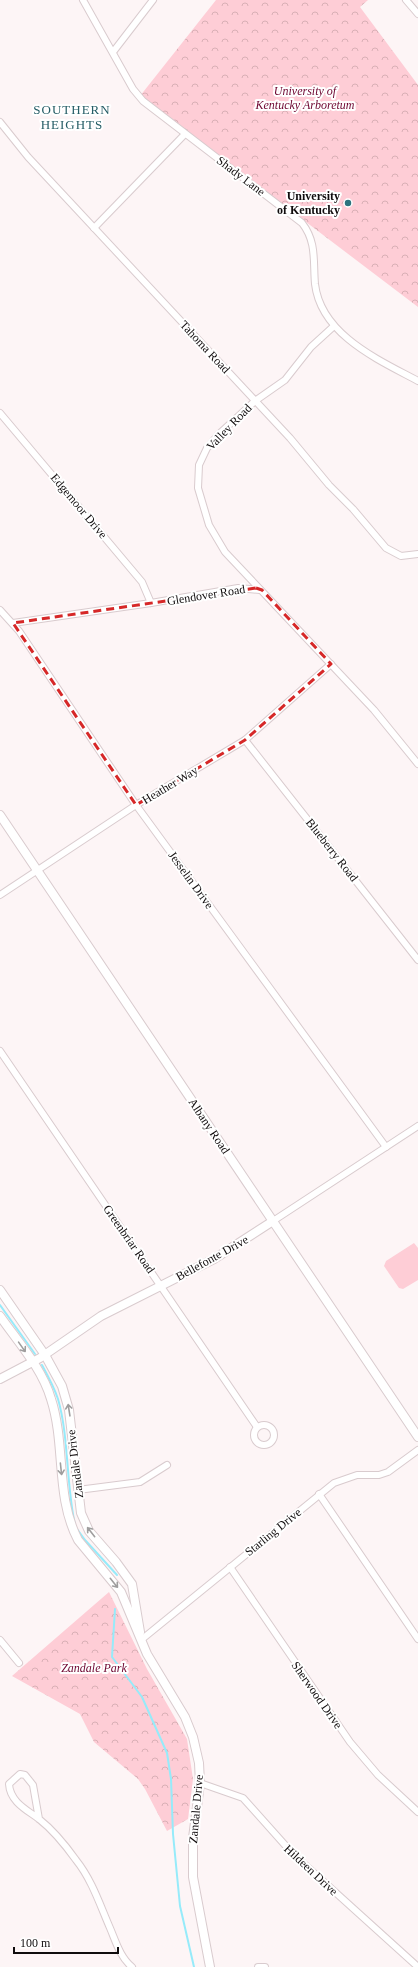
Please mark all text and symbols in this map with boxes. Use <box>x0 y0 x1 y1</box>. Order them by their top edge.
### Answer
park label: University of Kentucky Arboretum <box>255 84 355 112</box>
district label: SOUTHERN HEIGHTS <box>33 102 111 132</box>
street label: Shady Lane <box>214 153 268 199</box>
place label: University of Kentucky <box>277 189 340 217</box>
marker: University of Kentucky <box>343 198 353 208</box>
street label: Tahoma Road <box>177 318 233 376</box>
street label: Valley Road <box>203 401 255 453</box>
street label: Edgemoor Drive <box>48 471 110 541</box>
street label: Glendover Road <box>166 582 246 608</box>
street label: Heather Way <box>140 763 200 807</box>
street label: Blueberry Road <box>303 816 361 884</box>
street label: Jesselin Drive <box>165 849 217 911</box>
street label: Albany Road <box>185 1096 233 1156</box>
street label: Greenbriar Road <box>100 1202 158 1276</box>
street label: Bellefonte Drive <box>173 1232 251 1284</box>
one-way arrow <box>18 1342 26 1353</box>
one-way arrow <box>64 1404 72 1417</box>
street label: Zandale Drive <box>64 1429 86 1499</box>
one-way arrow <box>58 1462 65 1475</box>
street label: Starling Drive <box>242 1505 304 1559</box>
one-way arrow <box>87 1527 95 1538</box>
one-way arrow <box>109 1578 118 1589</box>
street label: Sherwood Drive <box>289 1659 345 1731</box>
park label: Zandale Park <box>61 1661 127 1675</box>
street label: Zandale Drive <box>186 1774 206 1844</box>
street label: Hildeen Drive <box>281 1842 341 1898</box>
scale bar <box>14 1929 118 1955</box>
text: 100 m <box>20 1936 51 1950</box>

